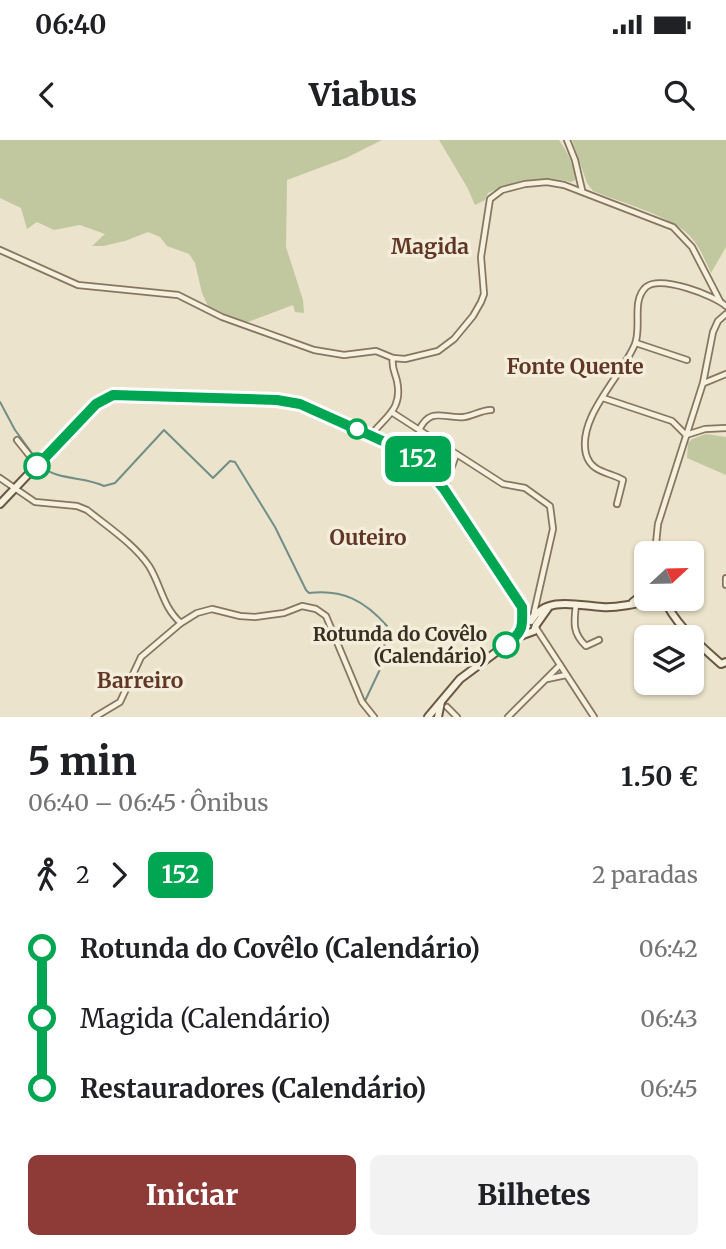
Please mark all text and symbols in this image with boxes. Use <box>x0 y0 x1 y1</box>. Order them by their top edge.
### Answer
text: 06:40 <box>35 8 107 41</box>
text: Viabus <box>309 75 417 115</box>
icon: back <box>28 76 66 114</box>
icon: search <box>660 76 698 114</box>
district label: Magida <box>391 233 469 260</box>
district label: Fonte Quente <box>506 353 644 380</box>
unlabelled marker <box>347 419 367 439</box>
line badge: 152 <box>378 436 458 482</box>
text: 152 <box>399 443 437 474</box>
unlabelled marker <box>24 453 50 479</box>
district label: Outeiro <box>329 524 407 551</box>
north arrow <box>634 541 704 611</box>
map controls <box>634 541 704 695</box>
place label: Rotunda do Covêlo (Calendário) <box>313 622 487 668</box>
button: layers <box>634 625 704 695</box>
marker: Rotunda do Covêlo (Calendário) <box>493 632 519 658</box>
district label: Barreiro <box>97 667 183 694</box>
text: 5 min <box>28 738 137 785</box>
text: 1.50 € <box>621 760 698 793</box>
text: 06:40 – 06:45 · Ônibus <box>28 788 269 817</box>
icon: walk <box>28 856 66 894</box>
icon: forward <box>100 856 138 894</box>
text: 152 <box>162 859 199 890</box>
text: 2 <box>76 860 90 889</box>
text: 2 paradas <box>592 860 698 889</box>
text: Rotunda do Covêlo (Calendário) <box>80 932 480 965</box>
text: 06:42 <box>639 934 698 963</box>
text: Magida (Calendário) <box>80 1002 331 1035</box>
text: 06:43 <box>640 1004 698 1033</box>
text: Restauradores (Calendário) <box>80 1072 426 1105</box>
text: 06:45 <box>640 1074 698 1103</box>
button: Iniciar <box>28 1155 356 1235</box>
button: Bilhetes <box>370 1155 698 1235</box>

